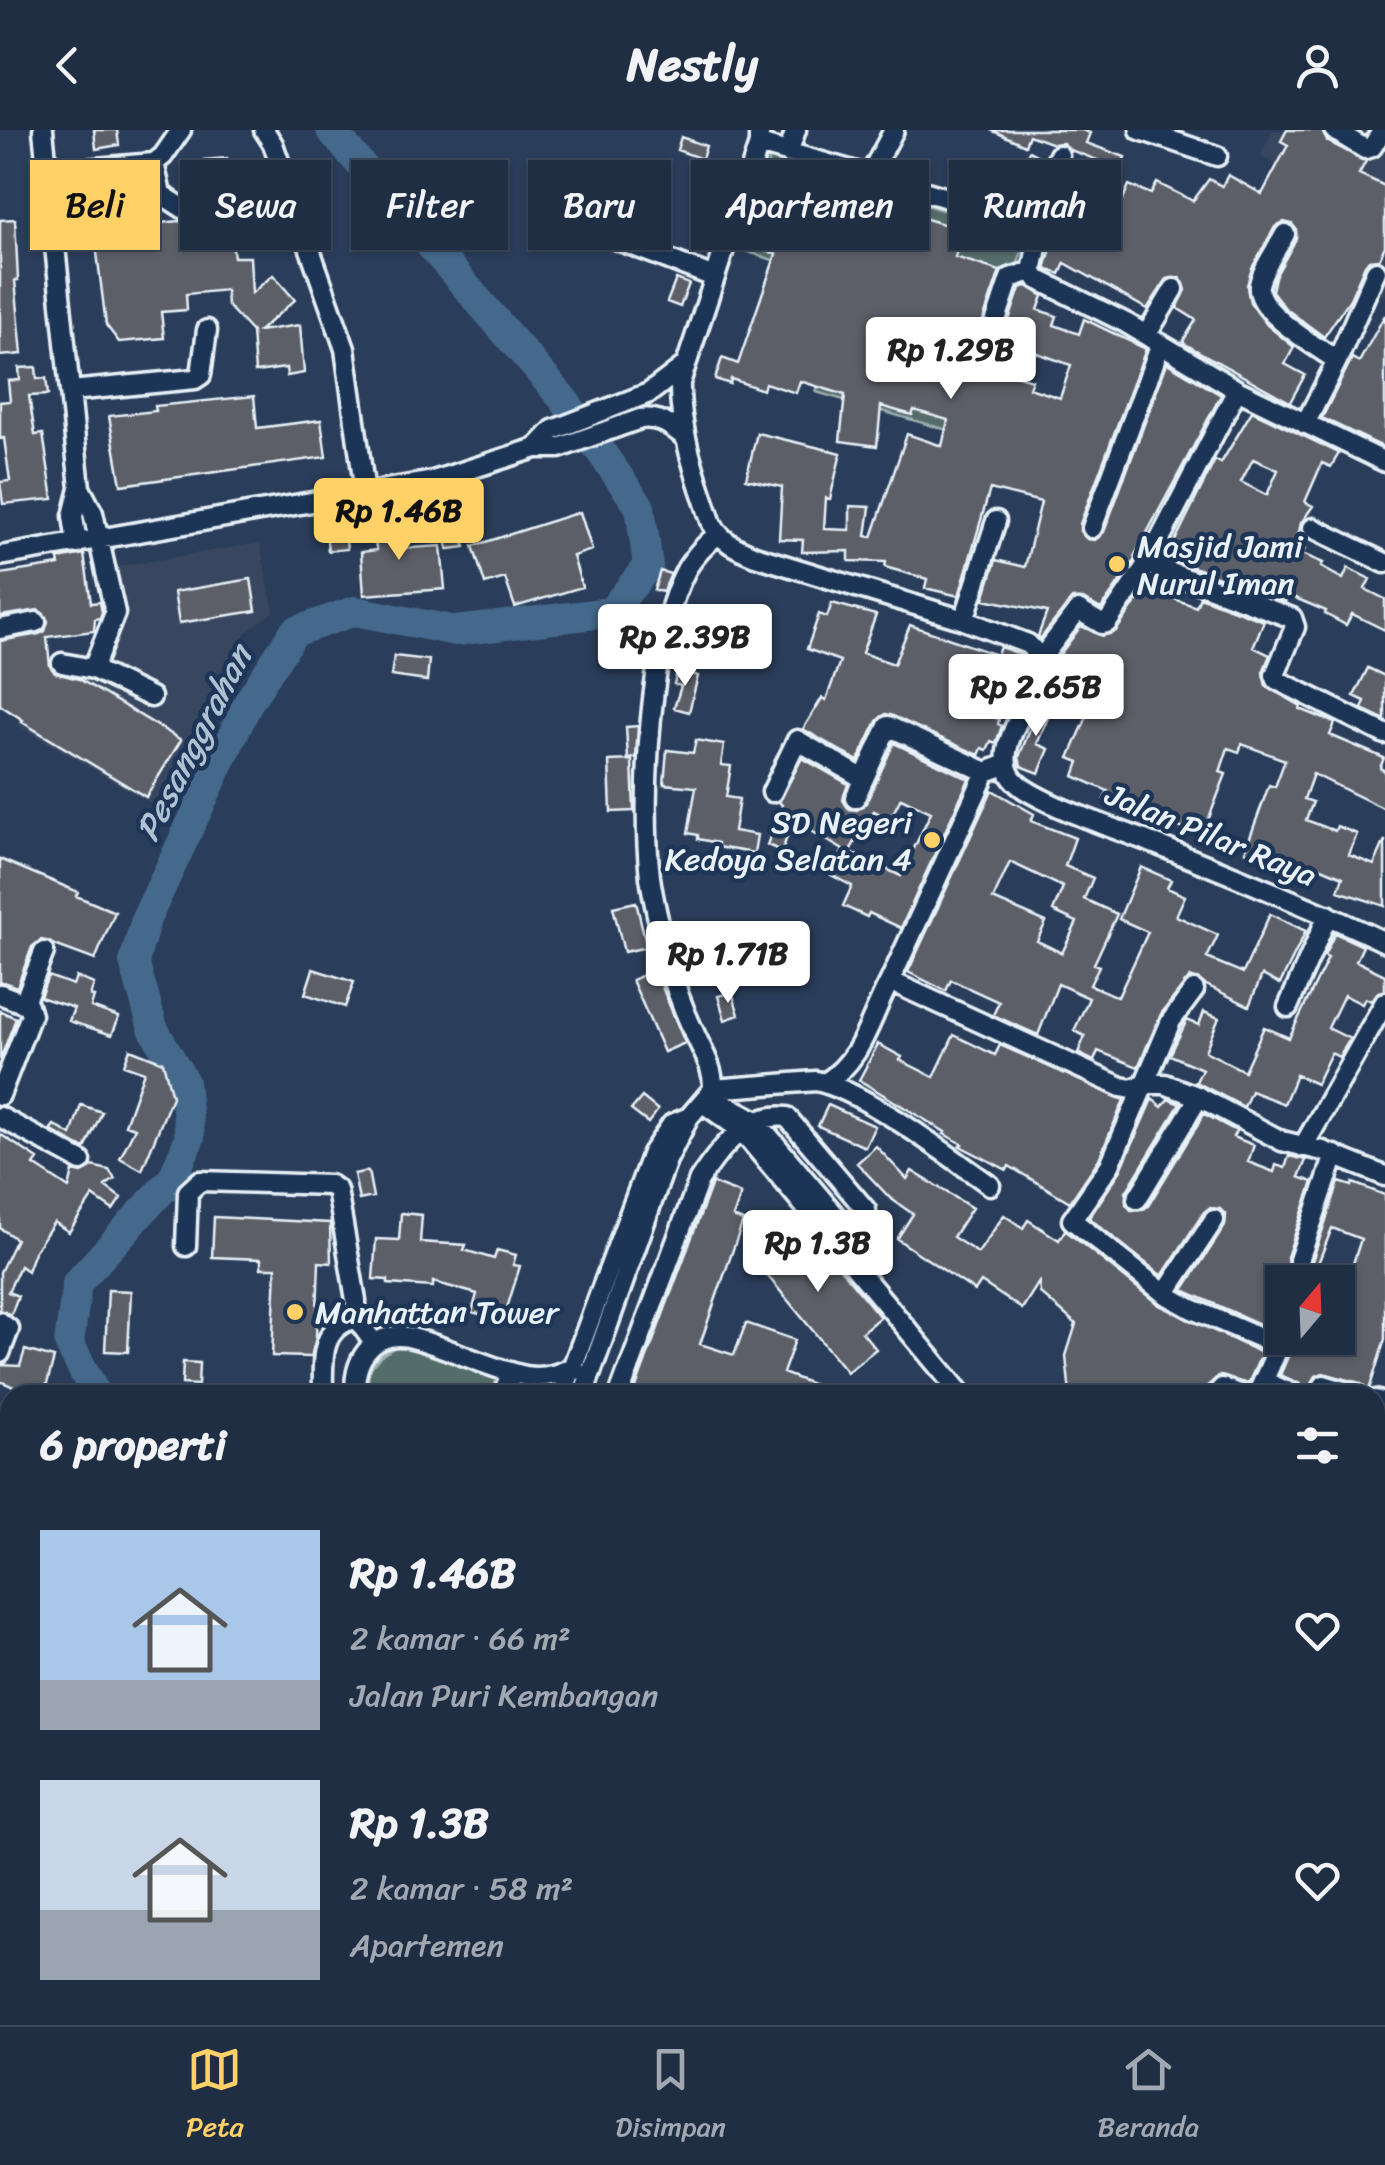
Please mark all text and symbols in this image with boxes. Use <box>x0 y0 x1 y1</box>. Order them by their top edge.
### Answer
text: Nestly <box>627 25 758 105</box>
icon: back <box>40 38 95 93</box>
icon: person <box>1290 38 1345 93</box>
chip: Beli <box>30 160 160 250</box>
chip: Sewa <box>180 160 331 250</box>
chip: Filter <box>351 160 508 250</box>
chip: Baru <box>528 160 671 250</box>
chip: Apartemen <box>691 160 929 250</box>
chip: Rumah <box>949 160 1121 250</box>
pin: Rp 1.29B <box>848 317 1054 402</box>
text: Rp 1.29B <box>888 321 1014 378</box>
pin: Rp 1.46B <box>296 478 502 563</box>
text: Rp 1.46B <box>336 482 462 539</box>
place label: Masjid Jami Nurul Iman <box>1137 518 1304 612</box>
marker: Masjid Jami Nurul Iman <box>1106 553 1128 575</box>
pin: Rp 2.39B <box>582 604 788 689</box>
text: Rp 2.39B <box>620 608 750 665</box>
water label: Pesanggrahan <box>117 631 271 852</box>
pin: Rp 2.65B <box>933 654 1139 739</box>
text: Rp 2.65B <box>971 658 1101 715</box>
street label: Jalan Pilar Raya <box>1096 766 1325 903</box>
place label: SD Negeri Kedoya Selatan 4 <box>665 794 913 888</box>
marker: SD Negeri Kedoya Selatan 4 <box>921 829 943 851</box>
pin: Rp 1.71B <box>625 921 831 1006</box>
text: Rp 1.71B <box>668 925 788 982</box>
pin: Rp 1.3B <box>726 1210 910 1295</box>
text: Rp 1.3B <box>765 1214 871 1271</box>
north arrow <box>1265 1265 1355 1355</box>
map controls <box>1265 1265 1355 1355</box>
place label: Manhattan Tower <box>315 1284 560 1341</box>
marker: Manhattan Tower <box>284 1301 306 1323</box>
text: 6 properti <box>40 1408 226 1482</box>
icon: filters <box>1290 1418 1345 1473</box>
text: Rp 1.46B <box>350 1536 516 1610</box>
icon: home <box>120 1570 240 1690</box>
icon: heart <box>1290 1603 1345 1658</box>
text: 2 kamar · 66 m² <box>350 1610 571 1667</box>
text: Jalan Puri Kembangan <box>350 1667 658 1724</box>
text: Rp 1.3B <box>350 1786 489 1860</box>
icon: home <box>120 1820 240 1940</box>
icon: heart <box>1290 1853 1345 1908</box>
text: 2 kamar · 58 m² <box>350 1860 573 1917</box>
text: Apartemen <box>350 1917 504 1974</box>
tab: Peta <box>186 2042 244 2151</box>
tab: Disimpan <box>615 2042 726 2151</box>
tab: Beranda <box>1098 2042 1199 2151</box>

